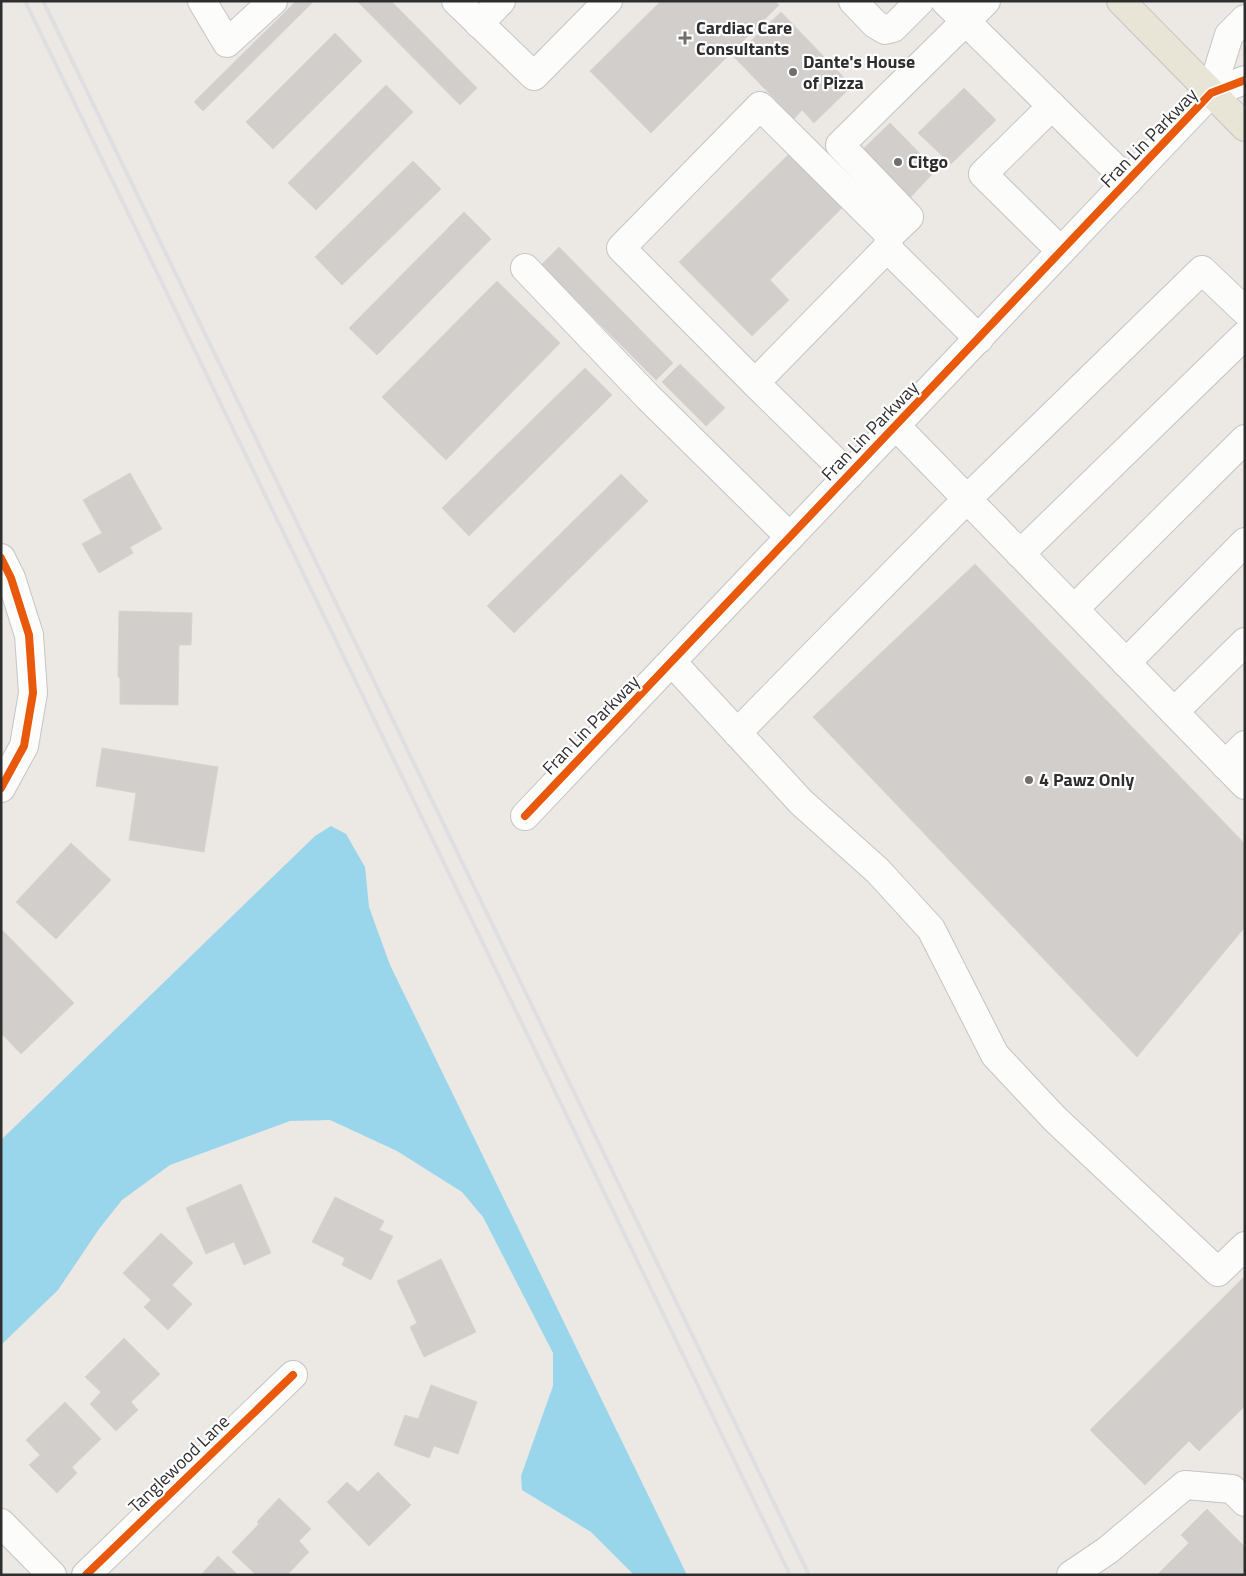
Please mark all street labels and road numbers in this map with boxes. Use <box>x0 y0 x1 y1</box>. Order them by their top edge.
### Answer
street label: Fran Lin Parkway <box>1094 81 1204 194</box>
street label: Fran Lin Parkway <box>815 374 925 487</box>
street label: Fran Lin Parkway <box>536 668 646 781</box>
street label: Tanglewood Lane <box>122 1408 235 1519</box>

